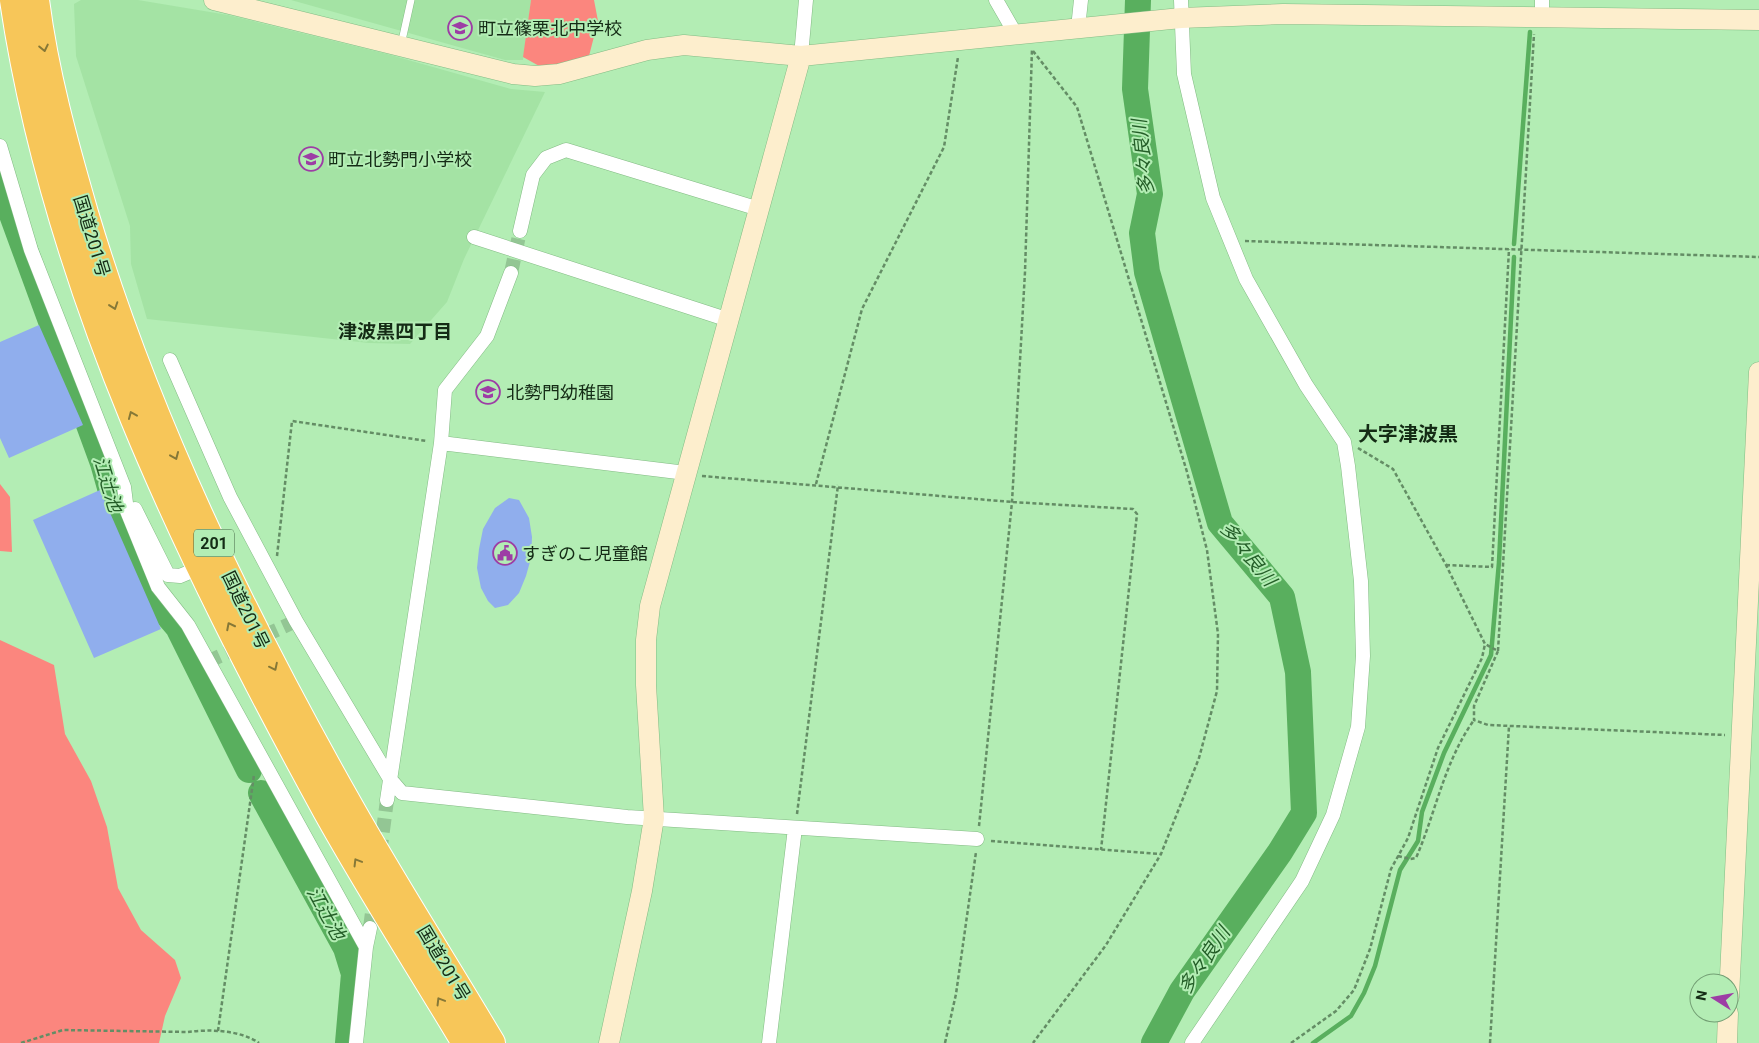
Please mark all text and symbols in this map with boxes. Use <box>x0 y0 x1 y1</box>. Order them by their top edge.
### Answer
school or university icon: 町立篠栗北中学校 <box>447 15 473 41</box>
place label: 町立篠栗北中学校 <box>478 18 622 39</box>
one-way arrow <box>38 43 49 52</box>
water label: 多々良川 <box>1127 116 1158 196</box>
school or university icon: 町立北勢門小学校 <box>298 146 324 172</box>
place label: 町立北勢門小学校 <box>328 149 472 170</box>
street label: 国道201号 <box>70 193 114 279</box>
one-way arrow <box>109 301 119 310</box>
district label: 津波黒四丁目 <box>338 320 452 343</box>
school or university icon: 北勢門幼稚園 <box>475 379 501 405</box>
place label: 北勢門幼稚園 <box>506 382 614 403</box>
one-way arrow <box>128 411 139 420</box>
district label: 大字津波黒 <box>1358 422 1458 446</box>
one-way arrow <box>169 451 180 460</box>
water label: 江辻池 <box>89 453 128 517</box>
water label: 多々良川 <box>1215 517 1282 592</box>
road number: 201 <box>194 530 234 556</box>
public building icon: すぎのこ児童館 <box>492 540 518 566</box>
place label: すぎのこ児童館 <box>522 543 648 564</box>
street label: 国道201号 <box>218 567 274 653</box>
one-way arrow <box>226 623 236 632</box>
one-way arrow <box>268 662 278 671</box>
one-way arrow <box>353 858 363 867</box>
water label: 江辻池 <box>302 882 351 945</box>
water label: 多々良川 <box>1173 920 1236 998</box>
street label: 国道201号 <box>413 921 475 1005</box>
north arrow <box>1689 973 1739 1023</box>
text: N <box>1692 989 1710 1002</box>
one-way arrow <box>437 998 447 1007</box>

